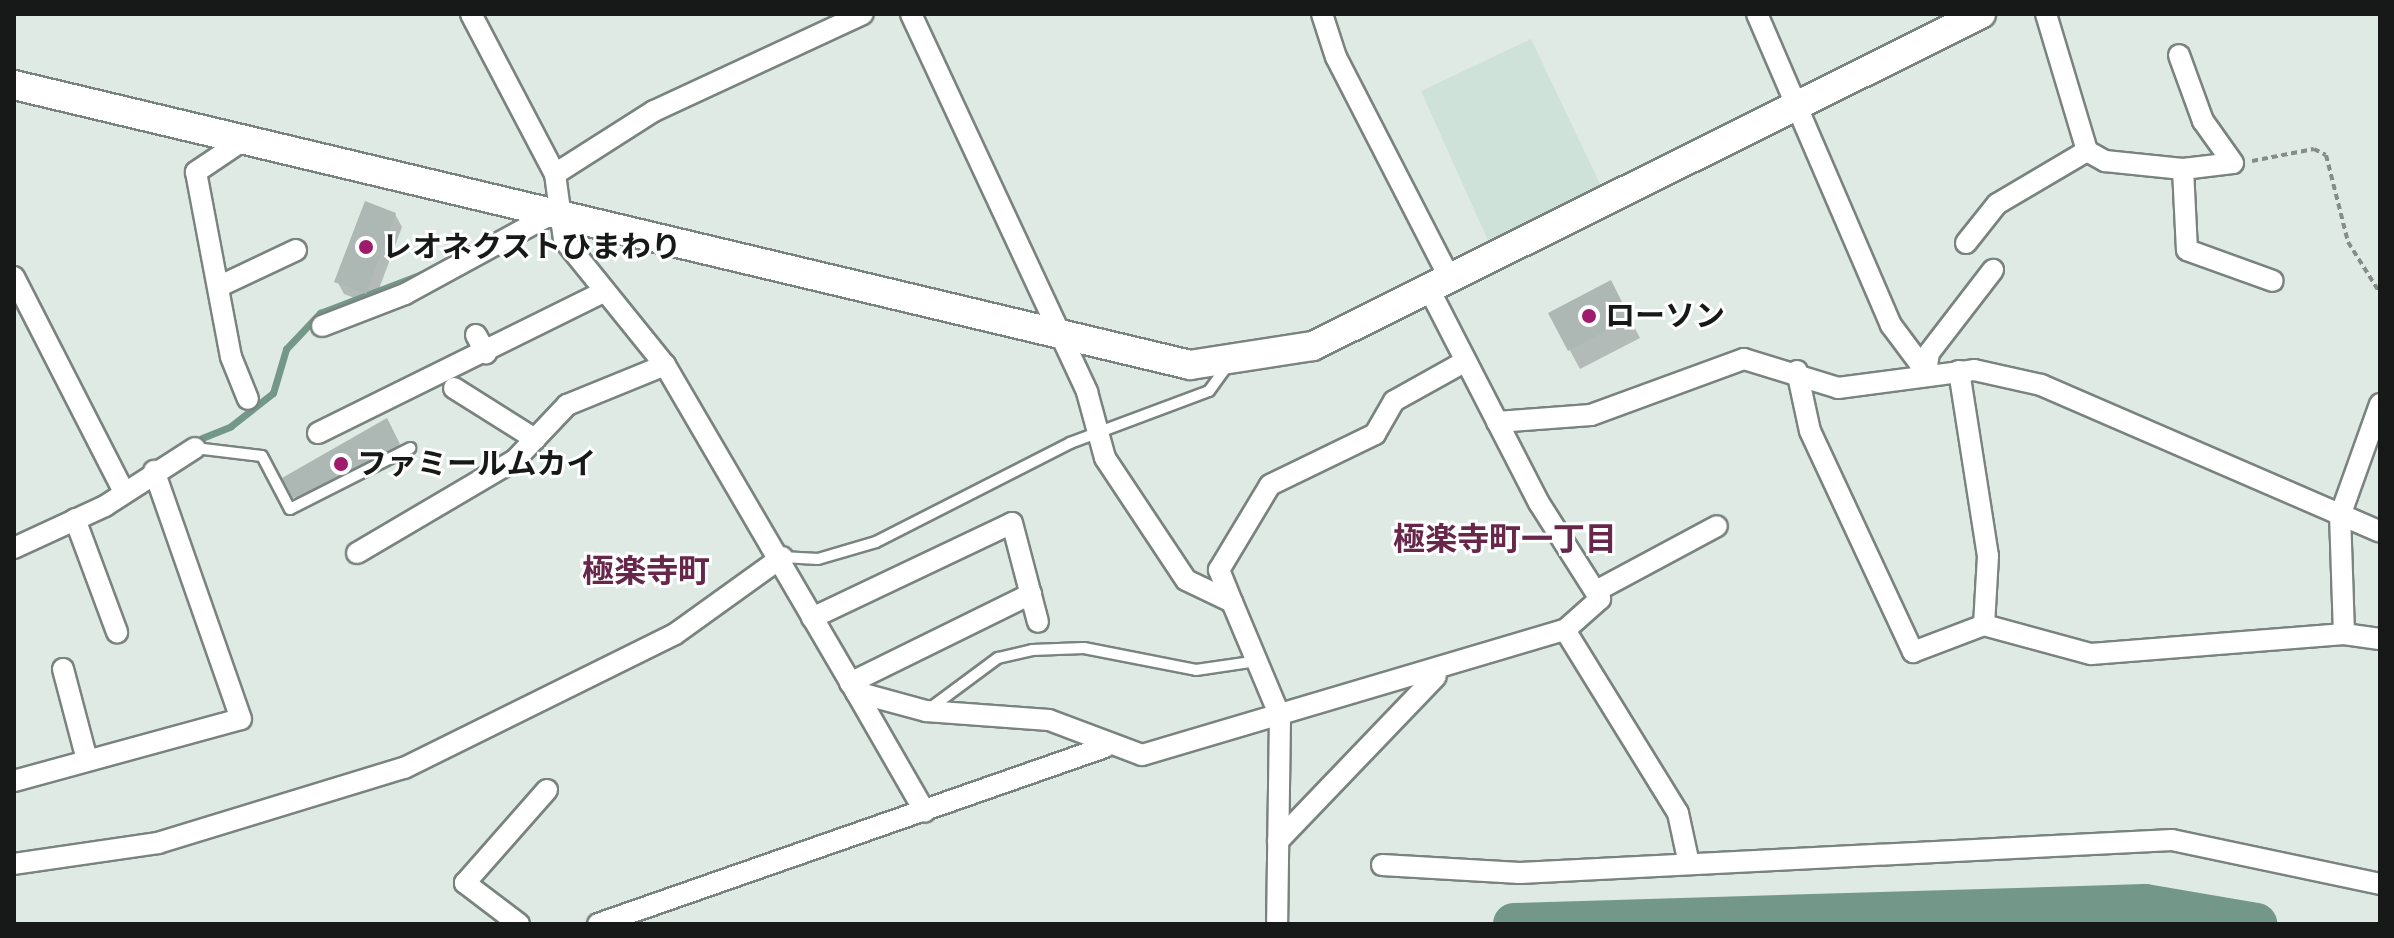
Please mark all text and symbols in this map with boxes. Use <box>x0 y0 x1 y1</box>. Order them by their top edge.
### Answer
place label: レオネクストひまわり <box>382 229 682 265</box>
marker: レオネクストひまわり <box>357 238 375 256</box>
place label: ローソン <box>1605 298 1725 334</box>
marker: ローソン <box>1580 307 1598 325</box>
place label: ファミールムカイ <box>357 446 597 482</box>
marker: ファミールムカイ <box>332 455 350 473</box>
district label: 極楽寺町一丁目 <box>1393 520 1617 558</box>
district label: 極楽寺町 <box>582 552 710 590</box>

